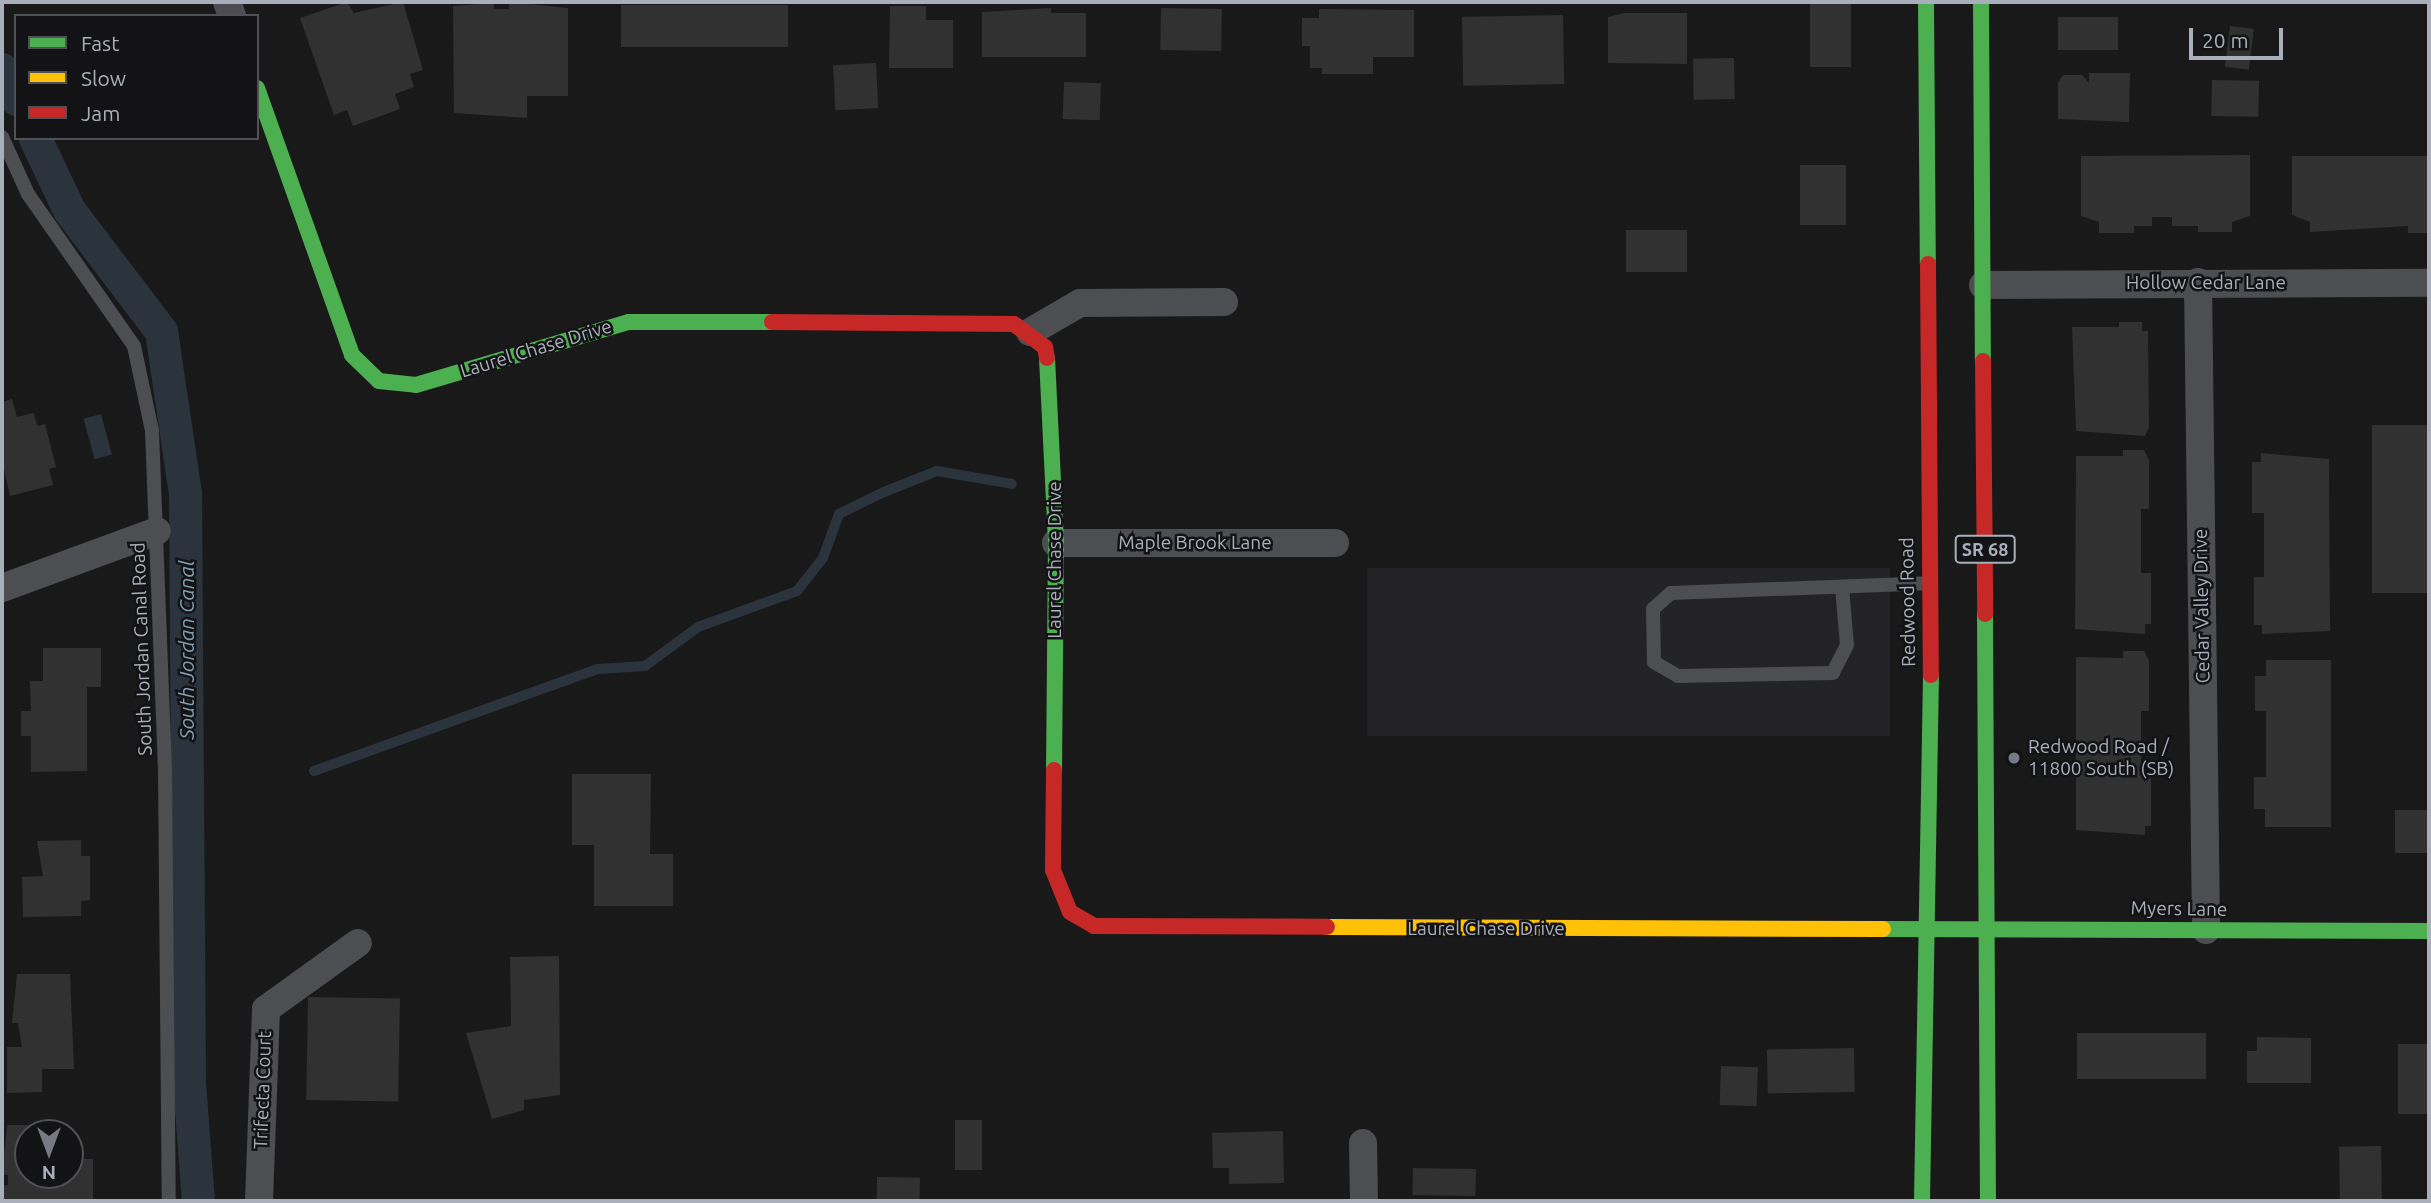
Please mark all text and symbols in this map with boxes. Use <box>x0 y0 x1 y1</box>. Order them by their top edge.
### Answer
legend <box>14 14 259 140</box>
scale bar <box>2193 14 2288 58</box>
text: 20 m <box>2202 28 2249 52</box>
text: Fast <box>81 31 119 55</box>
text: Slow <box>81 66 126 90</box>
text: Jam <box>81 101 120 125</box>
street label: Hollow Cedar Lane <box>2126 272 2286 294</box>
street label: Laurel Chase Drive <box>457 315 615 383</box>
street label: Laurel Chase Drive <box>1044 481 1066 639</box>
street label: Cedar Valley Drive <box>2189 528 2215 684</box>
street label: Maple Brook Lane <box>1118 532 1272 554</box>
road number: SR 68 <box>1954 534 2016 564</box>
street label: Redwood Road <box>1895 537 1921 667</box>
street label: South Jordan Canal Road <box>127 542 157 756</box>
water label: South Jordan Canal <box>173 560 199 740</box>
place label: Redwood Road / 11800 South (SB) <box>2028 736 2174 780</box>
marker: Redwood Road / 11800 South (SB) <box>2006 750 2022 766</box>
street label: Myers Lane <box>2130 897 2228 921</box>
street label: Laurel Chase Drive <box>1407 918 1565 940</box>
street label: Trifecta Court <box>250 1031 276 1149</box>
north arrow <box>14 1119 84 1189</box>
text: N <box>42 1162 56 1184</box>

